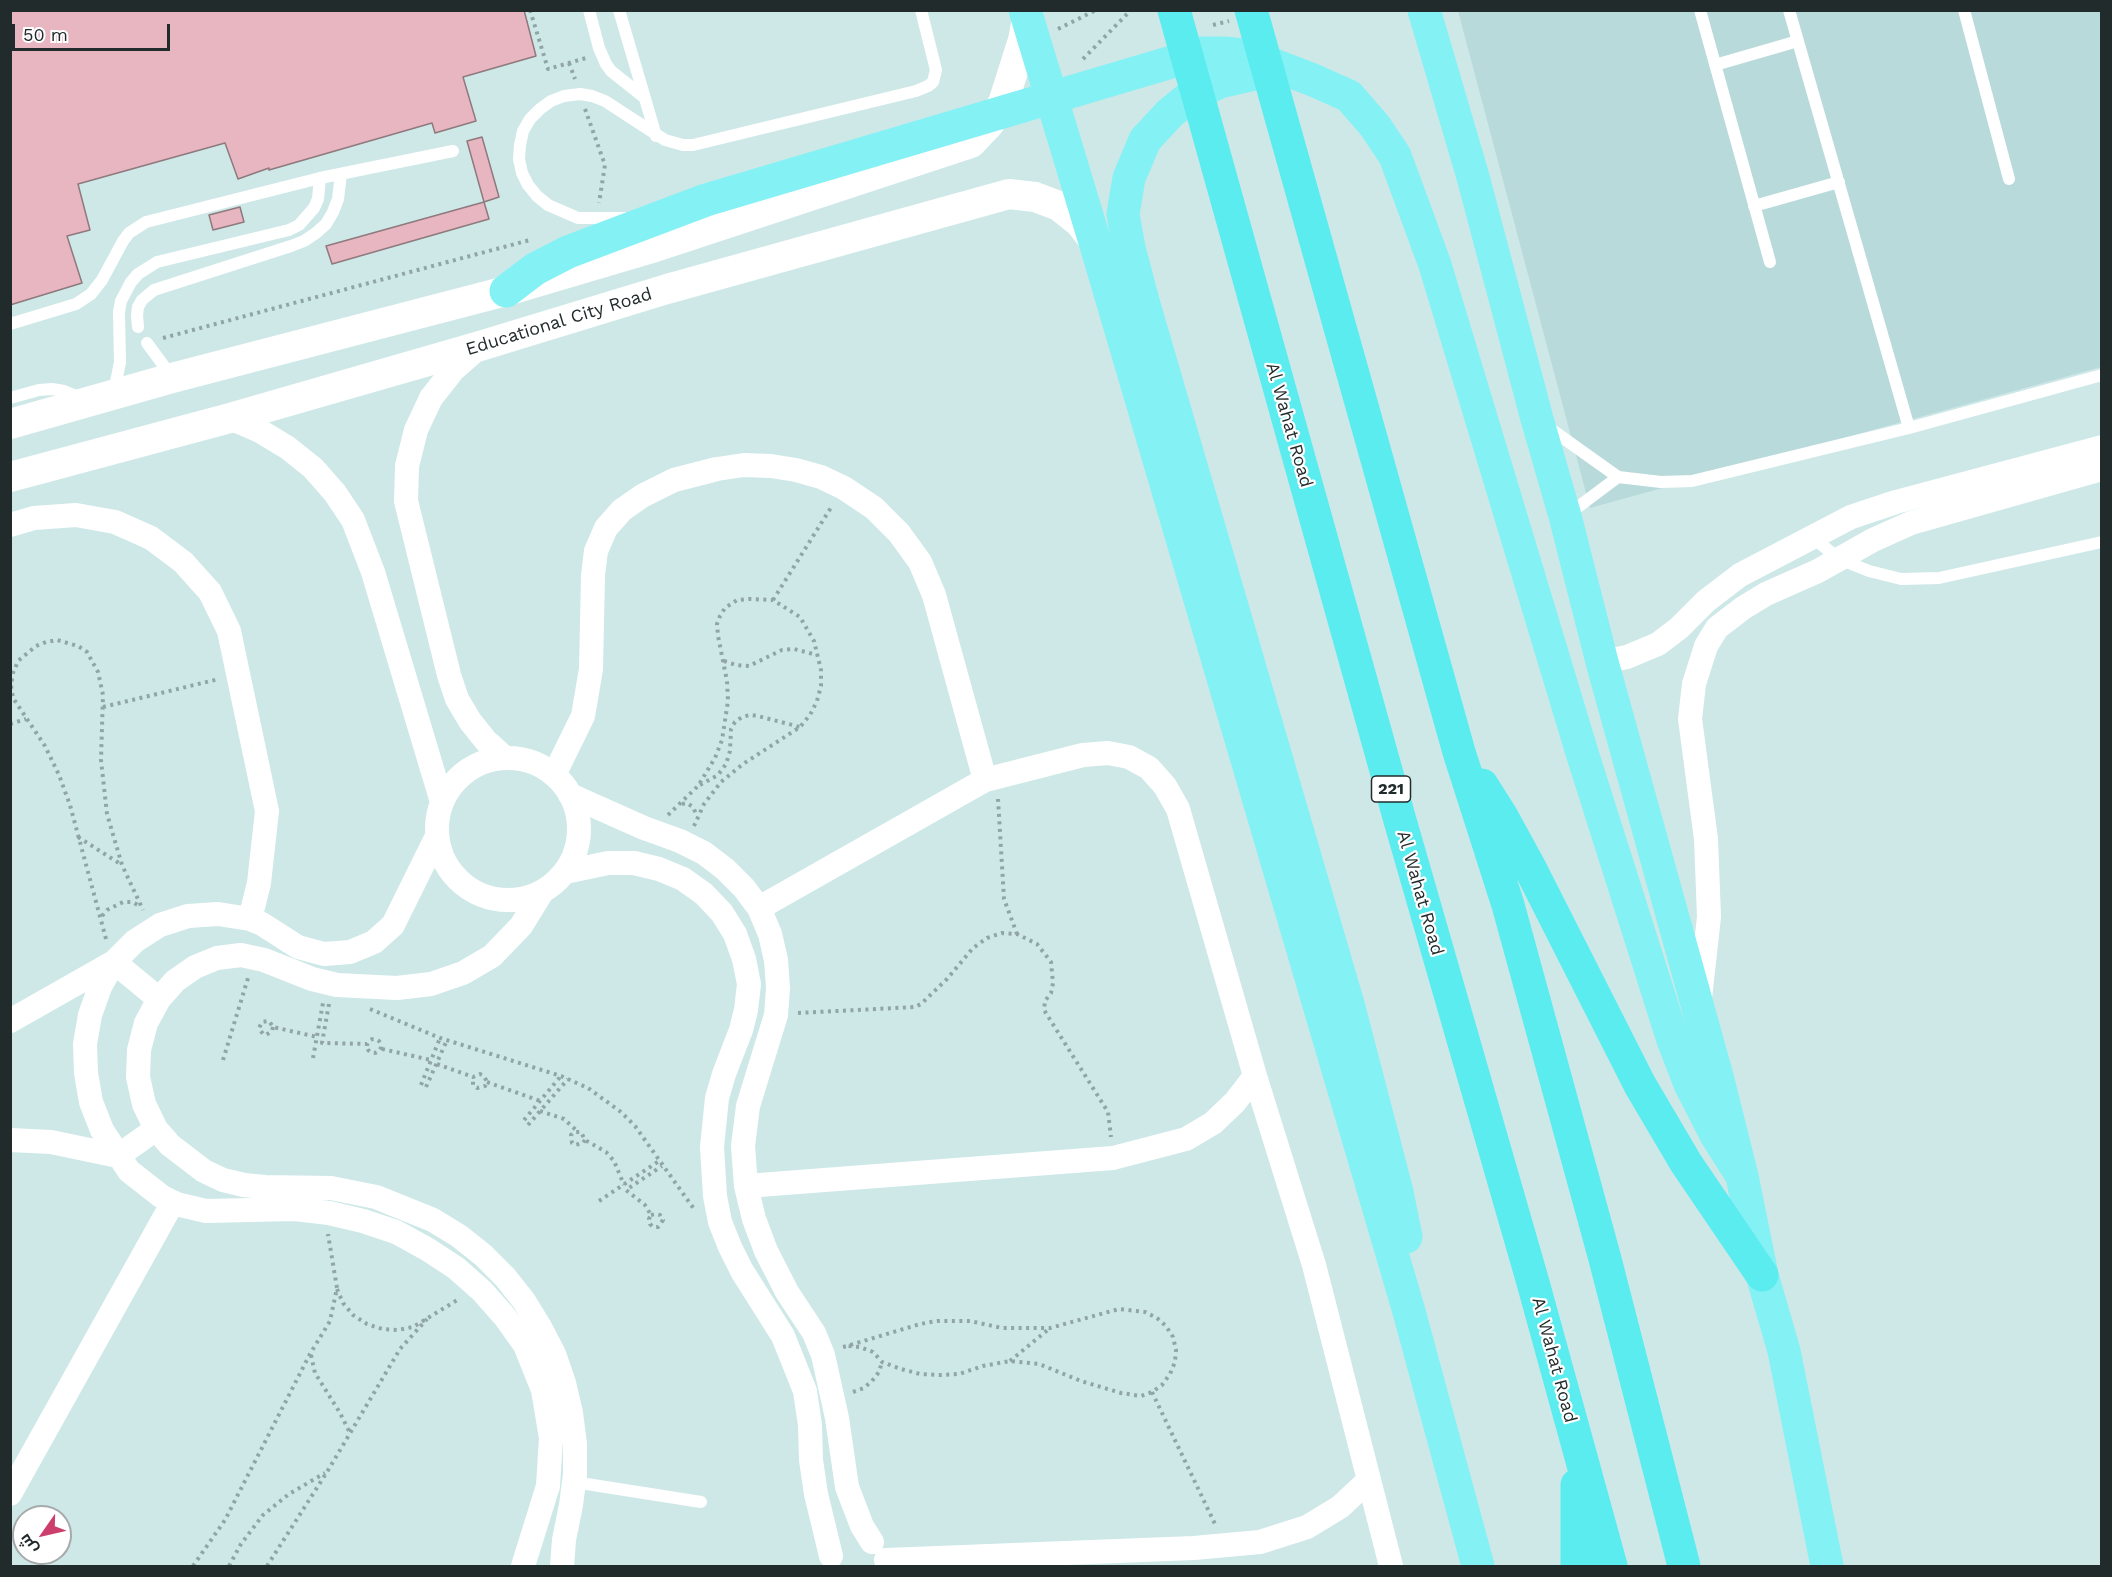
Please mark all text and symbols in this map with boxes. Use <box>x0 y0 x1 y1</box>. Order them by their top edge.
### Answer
scale bar <box>15 12 172 50</box>
text: 50 m <box>23 24 68 45</box>
street label: Educational City Road <box>463 283 655 361</box>
street label: Al Wahat Road <box>1261 360 1317 490</box>
road number: 221 <box>1372 776 1410 802</box>
street label: Al Wahat Road <box>1392 828 1448 958</box>
street label: Al Wahat Road <box>1527 1295 1581 1425</box>
north arrow <box>12 1505 72 1565</box>
text: ش <box>15 1530 42 1558</box>

